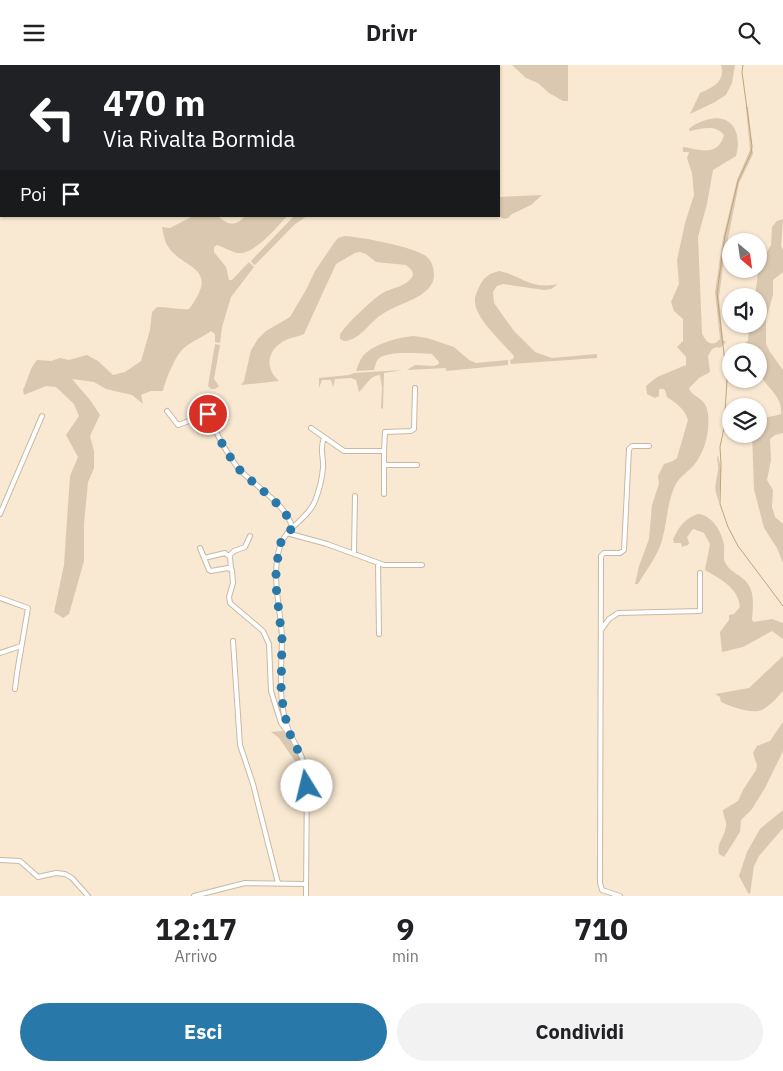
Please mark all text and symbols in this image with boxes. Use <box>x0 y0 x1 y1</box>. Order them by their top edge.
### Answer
text: Drivr <box>366 18 417 47</box>
icon: menu <box>20 19 48 47</box>
icon: search <box>735 19 763 47</box>
text: 470 m <box>103 80 206 126</box>
icon: left <box>20 85 85 150</box>
text: Via Rivalta Bormida <box>103 124 295 153</box>
icon: arrive <box>57 180 85 208</box>
text: Poi <box>20 182 47 206</box>
north arrow <box>722 233 768 277</box>
map controls <box>722 233 767 443</box>
button: sound <box>722 288 767 333</box>
button: search <box>722 343 767 388</box>
pin <box>187 393 229 435</box>
button: layers <box>722 398 767 443</box>
icon: arrive <box>194 400 222 428</box>
position arrow <box>280 759 332 811</box>
text: 12:17 <box>155 909 237 948</box>
text: 9 <box>396 909 414 948</box>
text: 710 <box>574 909 628 948</box>
text: Arrivo <box>175 946 217 966</box>
text: min <box>392 946 419 966</box>
text: m <box>594 946 608 966</box>
button: Esci <box>20 1003 387 1061</box>
button: Condividi <box>397 1003 763 1061</box>

